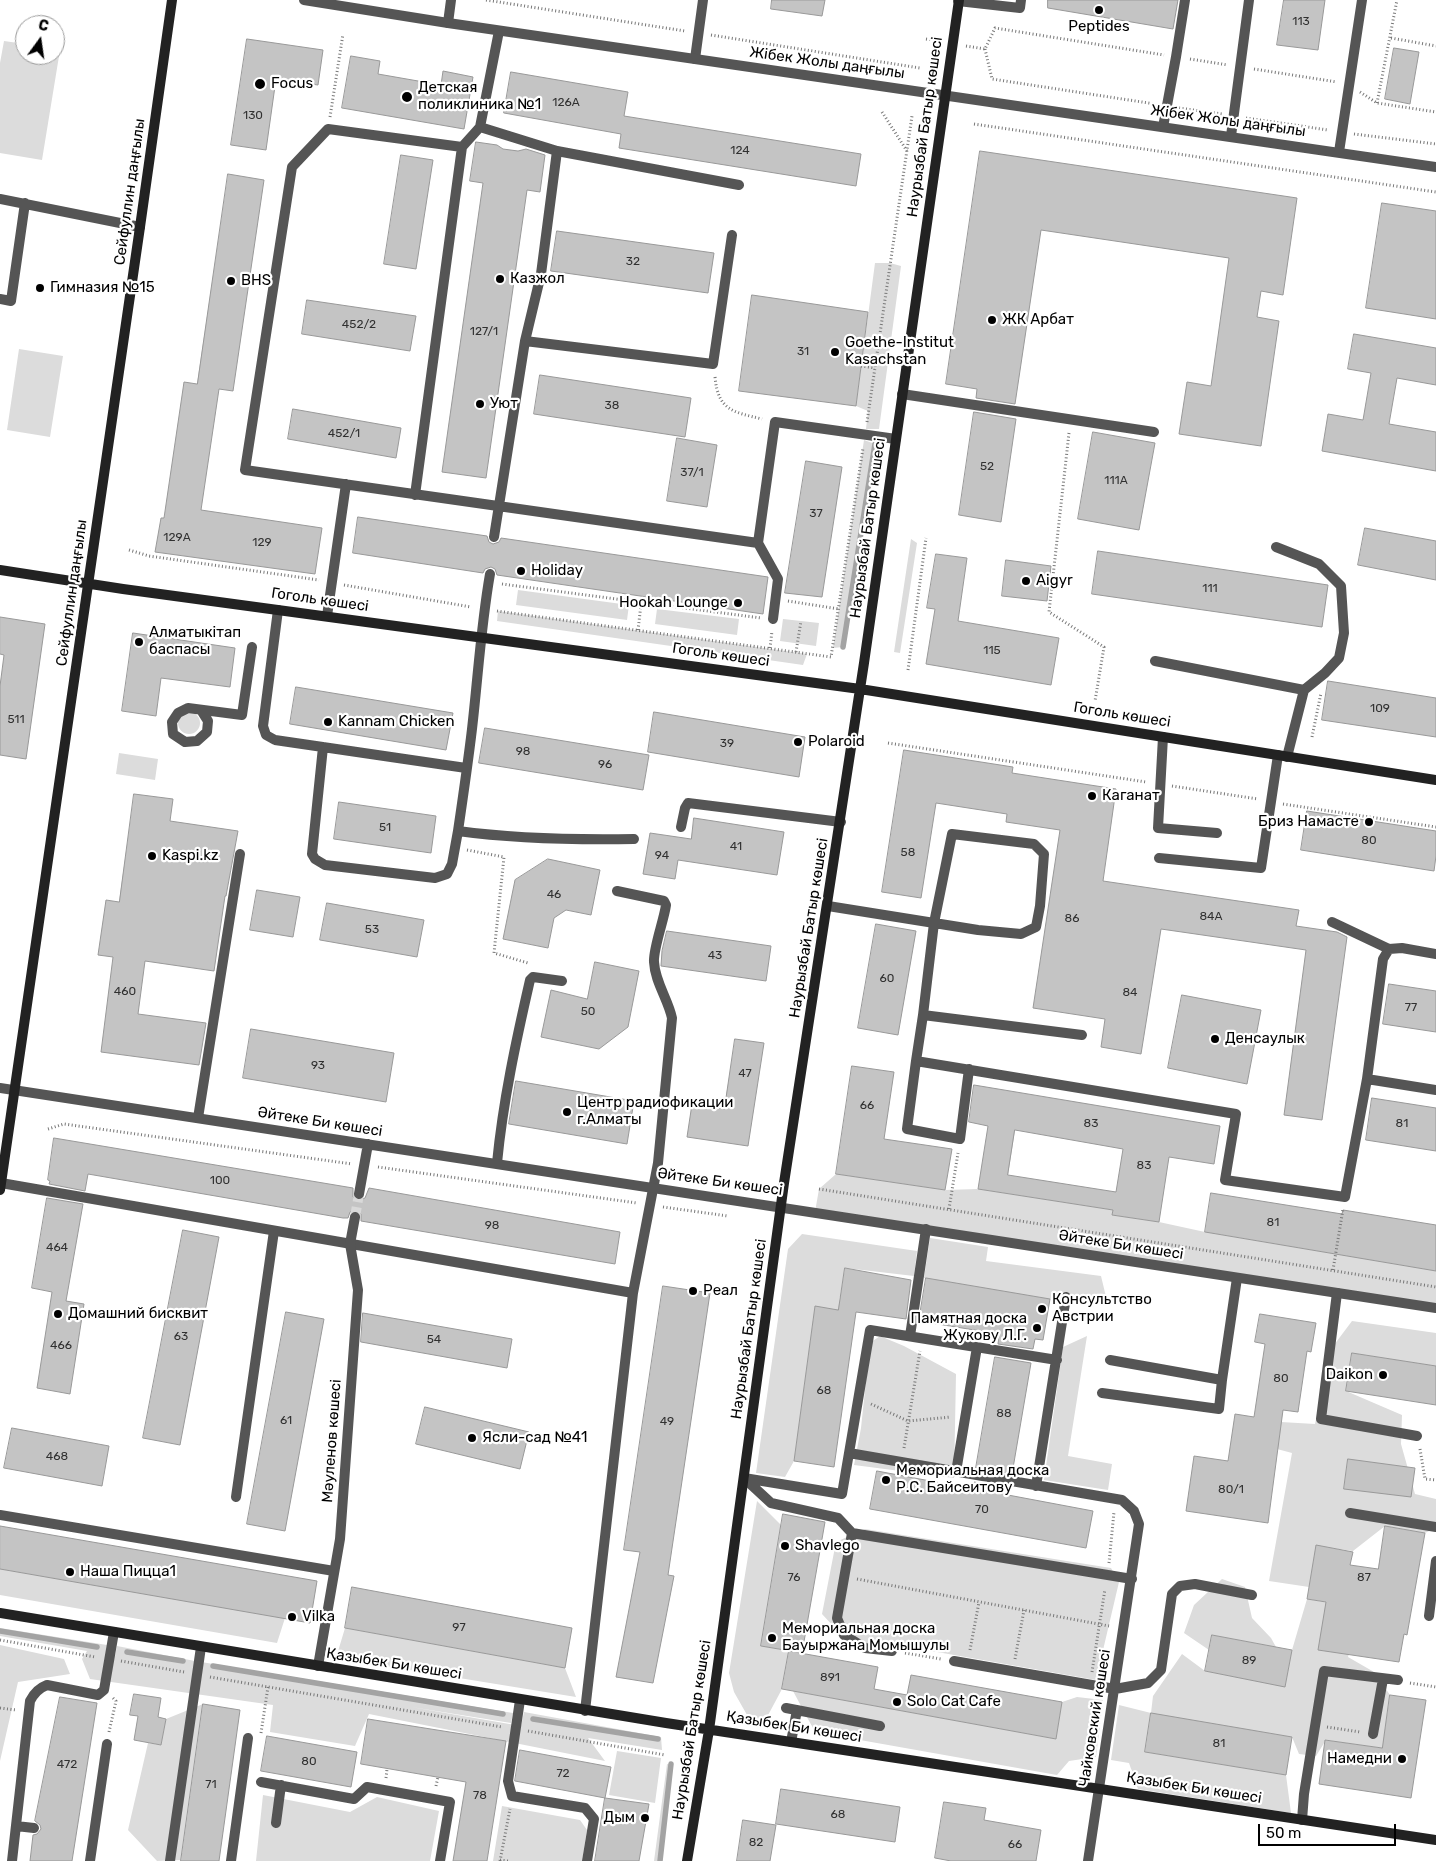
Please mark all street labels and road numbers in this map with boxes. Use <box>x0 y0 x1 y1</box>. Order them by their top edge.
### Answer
street label: Наурызбай Батыр көшесі <box>903 36 947 218</box>
street label: Жібек Жолы даңғылы <box>748 43 906 83</box>
street label: Жібек Жолы даңғылы <box>1149 101 1307 141</box>
street label: Сейфуллин даңғылы <box>111 117 149 267</box>
street label: Наурызбай Батыр көшесі <box>846 437 890 619</box>
street label: Сейфуллин даңғылы <box>53 518 91 668</box>
street label: Гоголь көшесі <box>270 584 370 616</box>
street label: Гоголь көшесі <box>671 639 771 671</box>
street label: Гоголь көшесі <box>1072 698 1172 732</box>
street label: Наурызбай Батыр көшесі <box>786 837 832 1019</box>
street label: Әйтеке Би көшесі <box>256 1103 384 1141</box>
street label: Әйтеке Би көшесі <box>656 1164 784 1200</box>
street label: Әйтеке Би көшесі <box>1057 1226 1185 1264</box>
street label: Наурызбай Батыр көшесі <box>727 1238 771 1420</box>
street label: Мәуленов көшесі <box>319 1379 345 1503</box>
street label: Наурызбай Батыр көшесі <box>669 1639 715 1821</box>
street label: Қазыбек Би көшесі <box>325 1644 463 1684</box>
street label: Чайковский көшесі <box>1075 1648 1115 1788</box>
street label: Қазыбек Би көшесі <box>725 1707 863 1747</box>
street label: Қазыбек Би көшесі <box>1125 1768 1263 1808</box>

